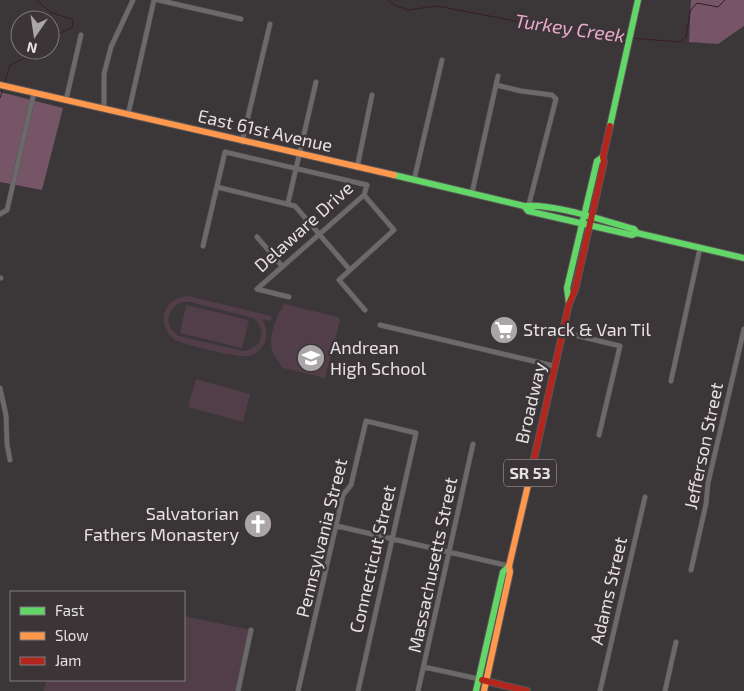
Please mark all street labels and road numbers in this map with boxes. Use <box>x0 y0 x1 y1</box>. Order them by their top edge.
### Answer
street label: East 61st Avenue <box>196 104 335 156</box>
street label: Delaware Drive <box>250 176 357 276</box>
street label: Broadway <box>510 360 550 446</box>
street label: Jefferson Street <box>679 380 727 511</box>
street label: Pennsylvania Street <box>291 456 351 619</box>
road number: SR 53 <box>504 459 556 486</box>
street label: Massachusetts Street <box>403 475 461 655</box>
street label: Connecticut Street <box>344 483 400 635</box>
street label: Adams Street <box>585 534 631 647</box>

